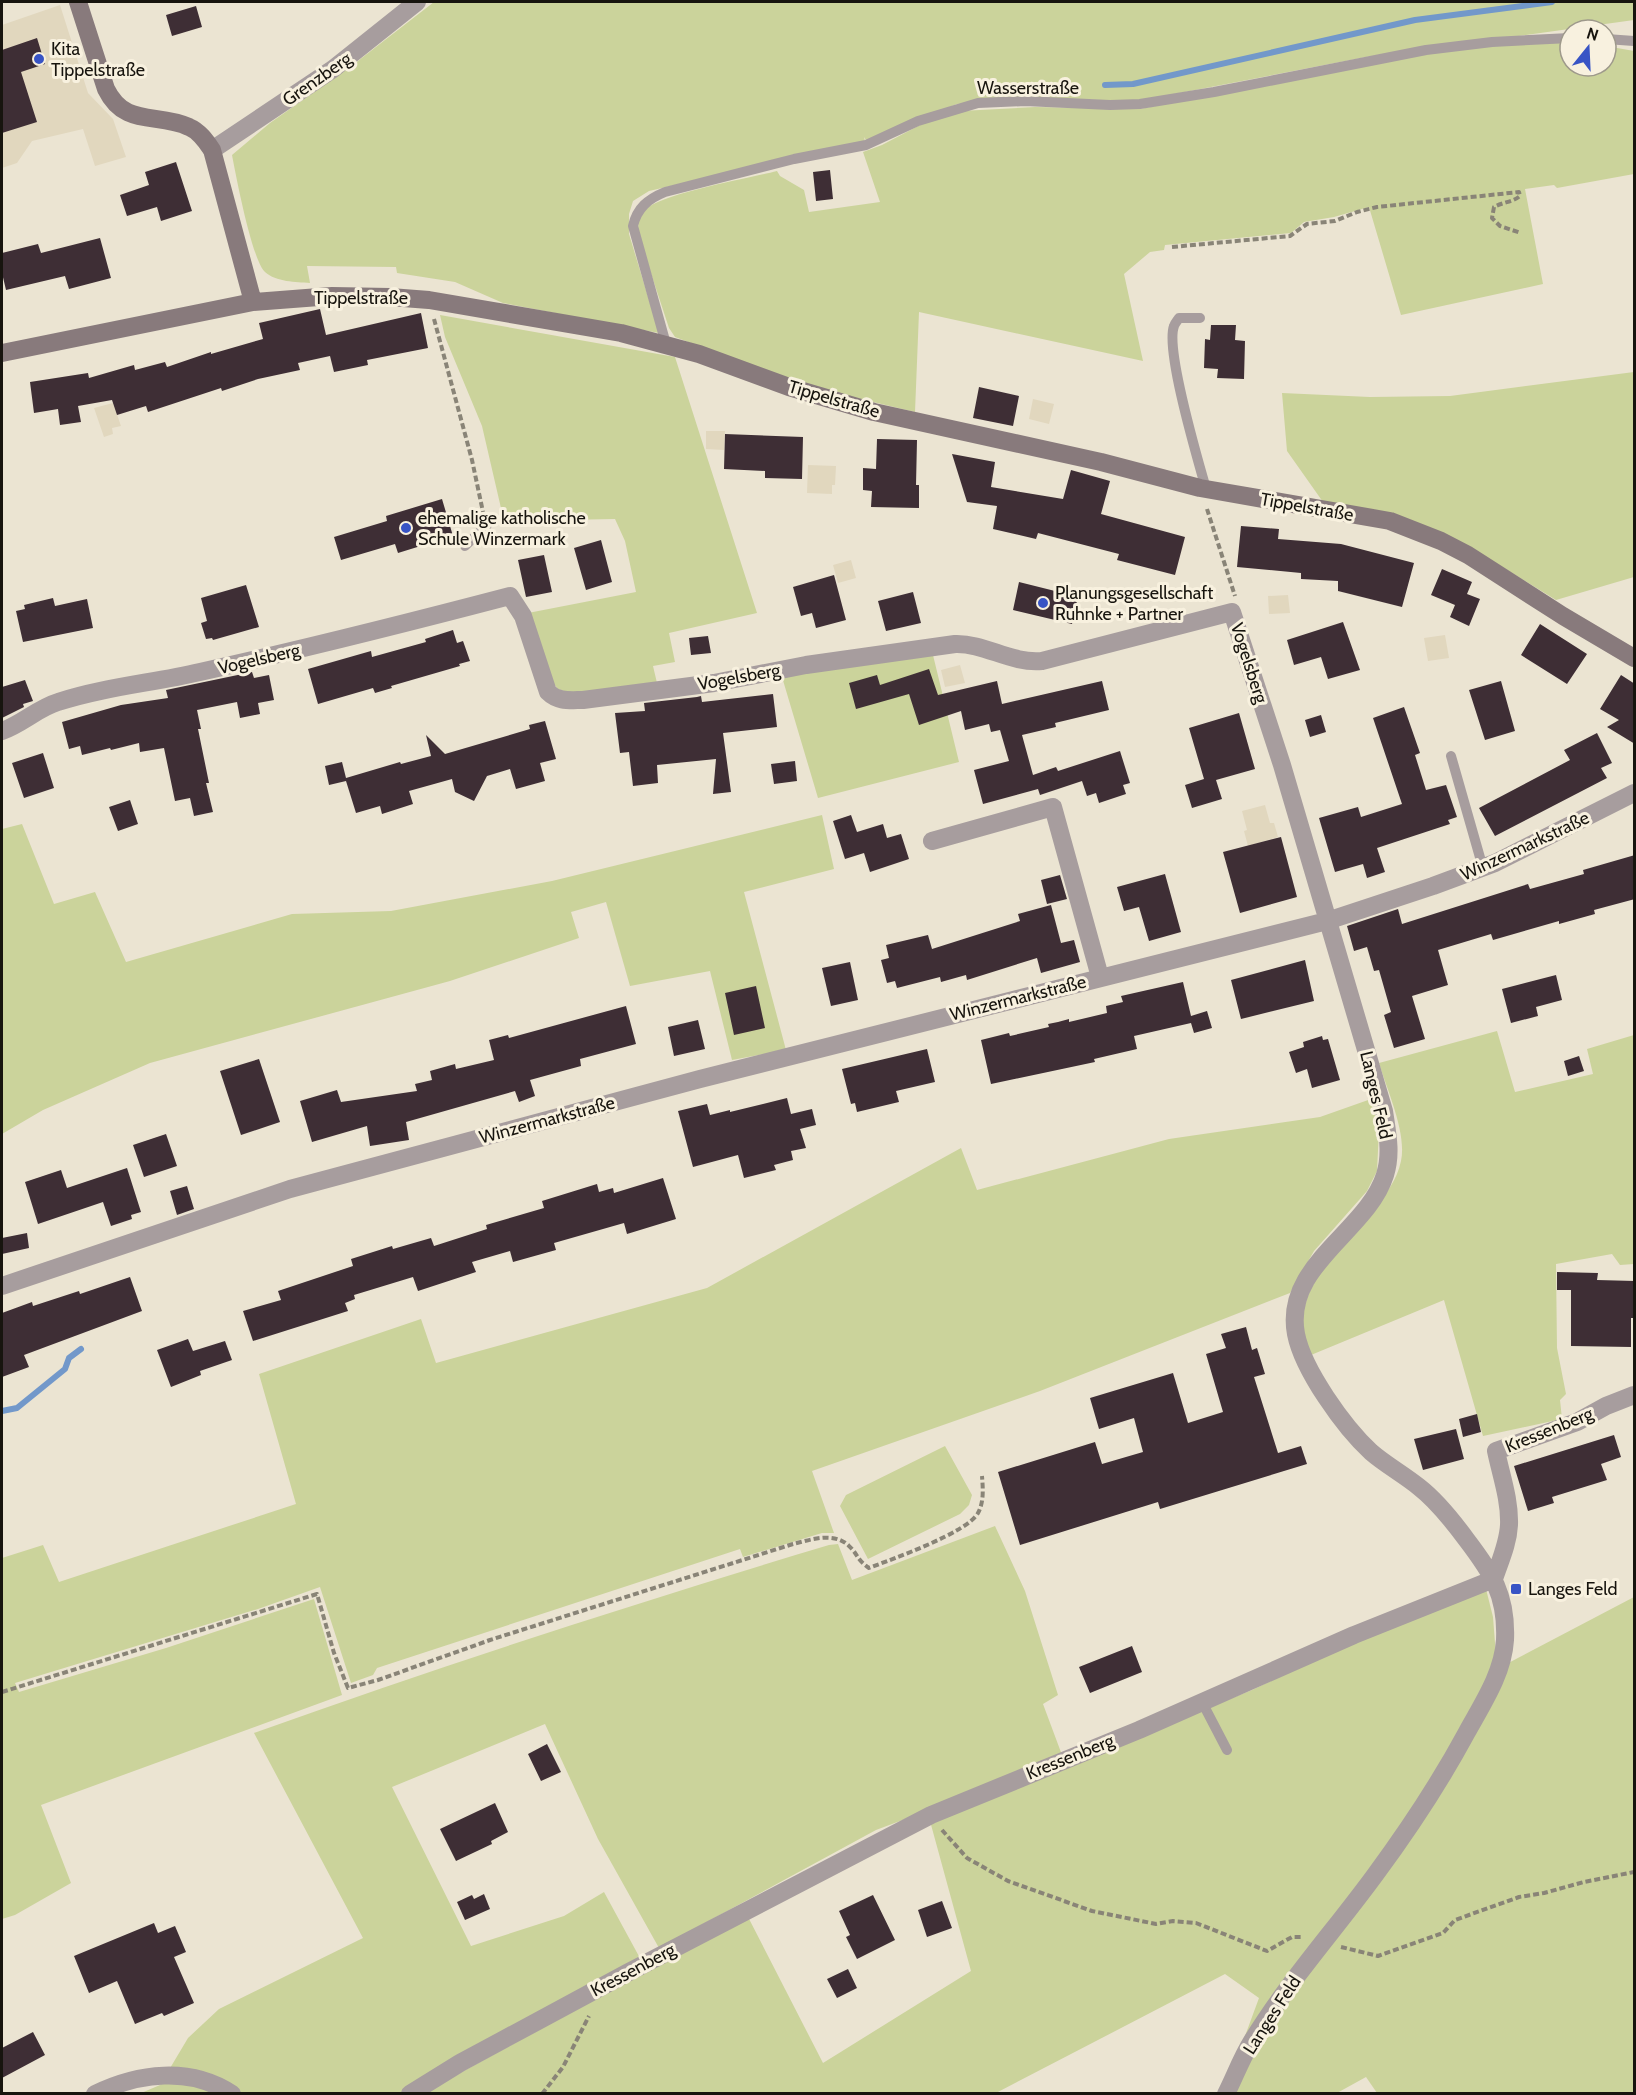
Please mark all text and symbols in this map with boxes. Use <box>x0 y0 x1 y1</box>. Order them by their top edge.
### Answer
north arrow <box>1558 18 1618 78</box>
text: N <box>1584 23 1601 45</box>
place label: Kita Tippelstraße <box>51 38 145 81</box>
street label: Grenzberg <box>278 47 356 111</box>
marker: Kita Tippelstraße <box>32 52 46 66</box>
street label: Wasserstraße <box>977 77 1079 99</box>
street label: Tippelstraße <box>314 287 408 309</box>
street label: Tippelstraße <box>786 375 882 423</box>
street label: Tippelstraße <box>1259 488 1355 526</box>
place label: ehemalige katholische Schule Winzermark <box>418 507 586 550</box>
marker: ehemalige katholische Schule Winzermark <box>399 521 413 535</box>
place label: Planungsgesellschaft Ruhnke + Partner <box>1055 582 1213 625</box>
marker: Planungsgesellschaft Ruhnke + Partner <box>1036 596 1050 610</box>
street label: Vogelsberg <box>1226 620 1273 707</box>
street label: Vogelsberg <box>216 639 303 679</box>
street label: Vogelsberg <box>696 659 783 695</box>
street label: Winzermarkstraße <box>1457 807 1593 885</box>
street label: Winzermarkstraße <box>948 970 1088 1026</box>
street label: Langes Feld <box>1355 1049 1397 1141</box>
street label: Winzermarkstraße <box>477 1091 617 1149</box>
street label: Kressenberg <box>1502 1402 1597 1458</box>
place label: Langes Feld <box>1528 1578 1617 1600</box>
marker: Langes Feld <box>1509 1582 1523 1596</box>
street label: Kressenberg <box>1023 1729 1118 1785</box>
street label: Kressenberg <box>587 1938 680 2001</box>
street label: Langes Feld <box>1238 1972 1306 2058</box>

